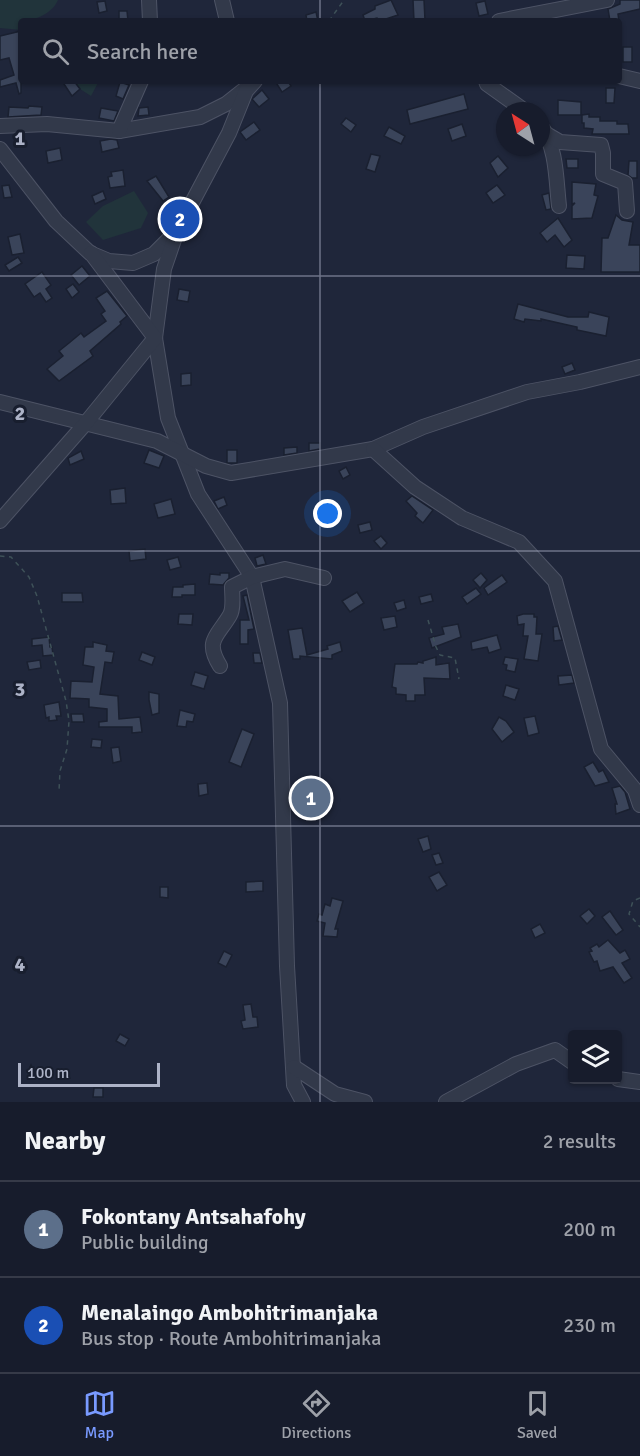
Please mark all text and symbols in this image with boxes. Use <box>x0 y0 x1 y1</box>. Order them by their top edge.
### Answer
search box <box>18 18 622 84</box>
icon: search <box>39 35 72 68</box>
text: Search here <box>87 38 198 65</box>
north arrow <box>496 102 550 156</box>
text: 1 <box>15 126 26 151</box>
pin: 2 <box>160 196 200 242</box>
text: 2 <box>15 401 25 426</box>
your location <box>313 499 342 528</box>
text: 3 <box>15 677 25 702</box>
pin: 1 <box>292 776 330 820</box>
text: 4 <box>15 952 26 977</box>
map controls <box>568 1030 622 1084</box>
button: layers <box>568 1030 622 1084</box>
scale bar <box>18 1060 160 1088</box>
text: 100 m <box>27 1063 69 1083</box>
text: Nearby <box>24 1125 105 1157</box>
text: 2 results <box>543 1129 616 1154</box>
text: Fokontany Antsahafohy <box>81 1203 306 1230</box>
text: 1 <box>38 1217 49 1242</box>
text: 200 m <box>563 1217 616 1242</box>
text: Public building <box>81 1230 209 1255</box>
text: Menalaingo Ambohitrimanjaka <box>81 1299 378 1326</box>
text: 2 <box>38 1313 49 1338</box>
text: 230 m <box>563 1313 616 1338</box>
text: Bus stop · Route Ambohitrimanjaka <box>81 1326 381 1351</box>
tab: Map <box>83 1387 116 1443</box>
tab: Directions <box>281 1387 351 1443</box>
tab: Saved <box>517 1387 557 1443</box>

